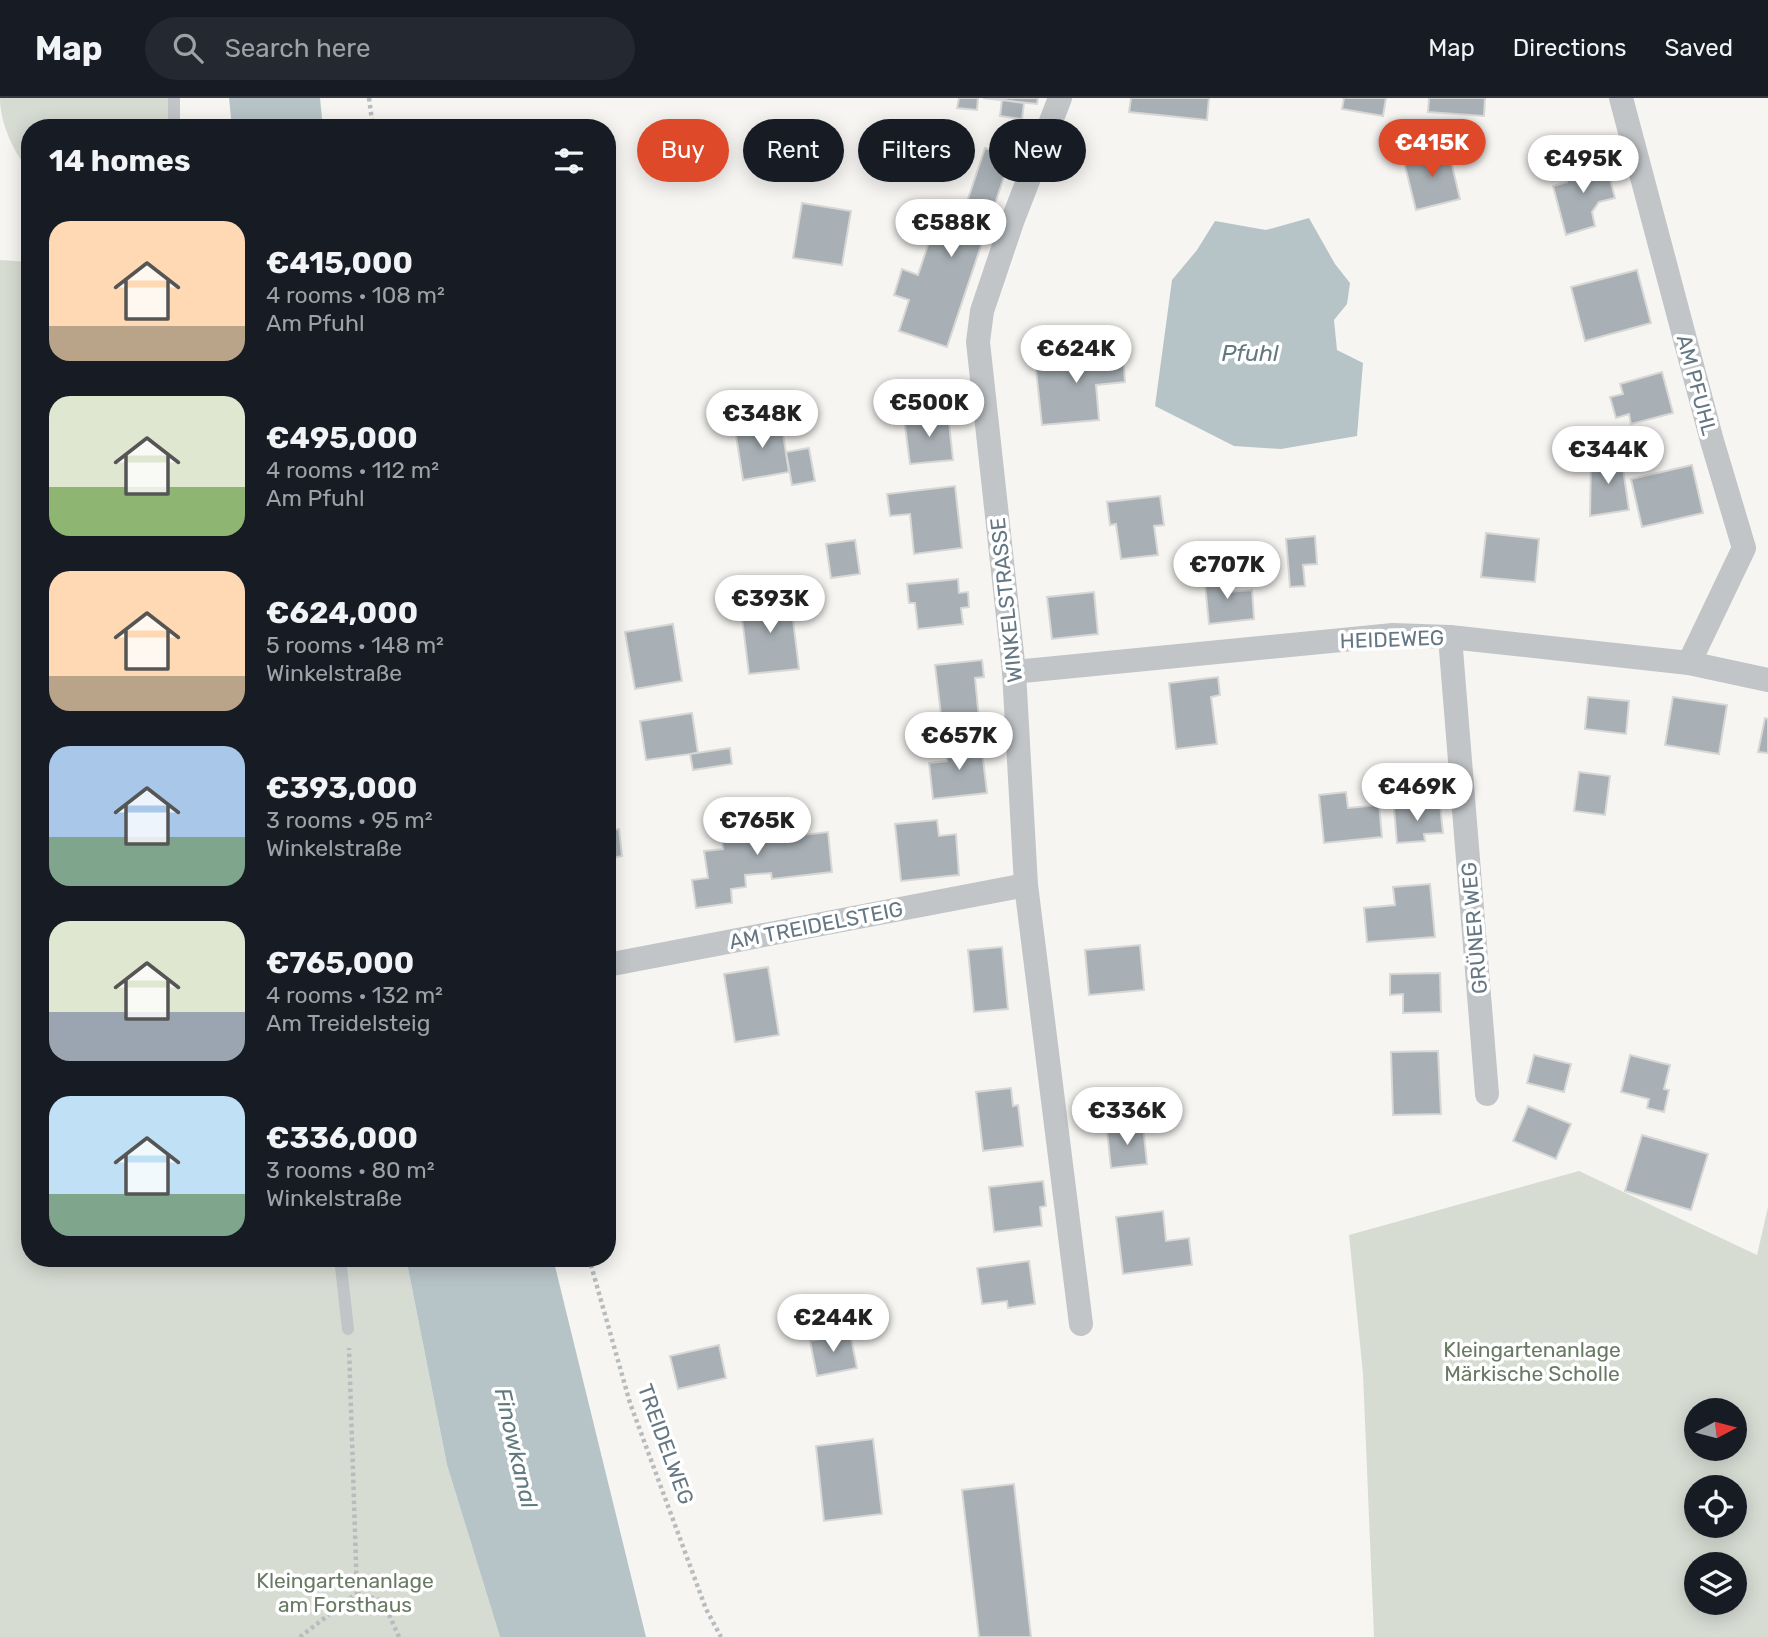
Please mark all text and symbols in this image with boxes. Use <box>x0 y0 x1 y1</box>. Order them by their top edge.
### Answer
search box <box>145 17 635 80</box>
text: Map <box>35 29 103 68</box>
icon: search <box>169 29 207 67</box>
text: Search here <box>225 33 370 64</box>
text: Map <box>1428 34 1475 62</box>
text: Directions <box>1513 34 1626 62</box>
text: Saved <box>1664 34 1733 62</box>
chip: Buy <box>637 119 729 182</box>
chip: Rent <box>743 119 844 182</box>
chip: Filters <box>858 119 975 182</box>
chip: New <box>989 119 1086 182</box>
pin: €415K <box>1383 120 1481 179</box>
text: €415K <box>1395 128 1469 156</box>
pin: €495K <box>1534 136 1632 195</box>
icon: filters <box>550 142 588 180</box>
text: 14 homes <box>49 143 191 179</box>
text: €495K <box>1544 144 1622 172</box>
pin: €588K <box>902 200 1000 259</box>
text: €588K <box>911 208 991 236</box>
text: €415,000 <box>266 245 413 281</box>
icon: home <box>105 249 189 333</box>
text: 4 rooms · 108 m² <box>266 281 445 309</box>
text: Am Pfuhl <box>266 309 365 337</box>
pin: €624K <box>1027 326 1125 385</box>
street label: AM PFUHL <box>1672 332 1722 438</box>
text: €624K <box>1037 334 1115 362</box>
water label: Pfuhl <box>1221 339 1279 367</box>
pin: €500K <box>880 380 978 439</box>
text: €500K <box>889 388 969 416</box>
pin: €348K <box>713 390 811 450</box>
text: €348K <box>722 399 802 427</box>
text: €495,000 <box>266 420 418 456</box>
icon: home <box>105 424 189 508</box>
pin: €344K <box>1559 426 1657 486</box>
text: €344K <box>1568 435 1648 463</box>
text: 4 rooms · 112 m² <box>266 456 439 484</box>
text: Am Pfuhl <box>266 484 365 512</box>
street label: WINKELSTRASSE <box>985 516 1027 684</box>
pin: €707K <box>1178 542 1276 601</box>
text: €707K <box>1189 550 1265 578</box>
pin: €393K <box>721 575 819 635</box>
text: €393K <box>731 584 809 612</box>
text: €624,000 <box>266 595 418 631</box>
icon: home <box>105 599 189 683</box>
street label: HEIDEWEG <box>1339 625 1445 653</box>
text: 5 rooms · 148 m² <box>266 631 444 659</box>
text: Winkelstraße <box>266 659 402 687</box>
pin: €657K <box>910 712 1008 772</box>
text: €657K <box>921 721 997 749</box>
pin: €469K <box>1368 764 1466 823</box>
text: €393,000 <box>266 770 417 806</box>
text: €469K <box>1378 772 1456 800</box>
icon: home <box>105 774 189 858</box>
pin: €765K <box>708 798 806 857</box>
text: 3 rooms · 95 m² <box>266 806 433 834</box>
text: €765K <box>719 806 795 834</box>
text: Winkelstraße <box>266 834 402 862</box>
street label: GRÜNER WEG <box>1456 861 1492 995</box>
street label: AM TREIDELSTEIG <box>727 896 905 954</box>
text: €765,000 <box>266 945 414 981</box>
icon: home <box>105 949 189 1033</box>
text: 4 rooms · 132 m² <box>266 981 443 1009</box>
text: Am Treidelsteig <box>266 1009 430 1037</box>
pin: €336K <box>1078 1088 1176 1147</box>
text: €336K <box>1088 1096 1166 1124</box>
text: €336,000 <box>266 1120 418 1156</box>
icon: home <box>105 1124 189 1208</box>
text: 3 rooms · 80 m² <box>266 1156 435 1184</box>
text: Winkelstraße <box>266 1184 402 1212</box>
pin: €244K <box>784 1294 882 1354</box>
text: €244K <box>793 1303 873 1331</box>
park label: Kleingartenanlage Märkische Scholle <box>1443 1337 1621 1386</box>
street label: TREIDELWEG <box>633 1380 699 1508</box>
water label: Finowkanal <box>489 1385 544 1511</box>
north arrow <box>1684 1398 1746 1461</box>
map controls <box>1684 1398 1747 1615</box>
button: locate <box>1684 1475 1747 1538</box>
button: layers <box>1684 1552 1747 1615</box>
park label: Kleingartenanlage am Forsthaus <box>256 1568 434 1617</box>

